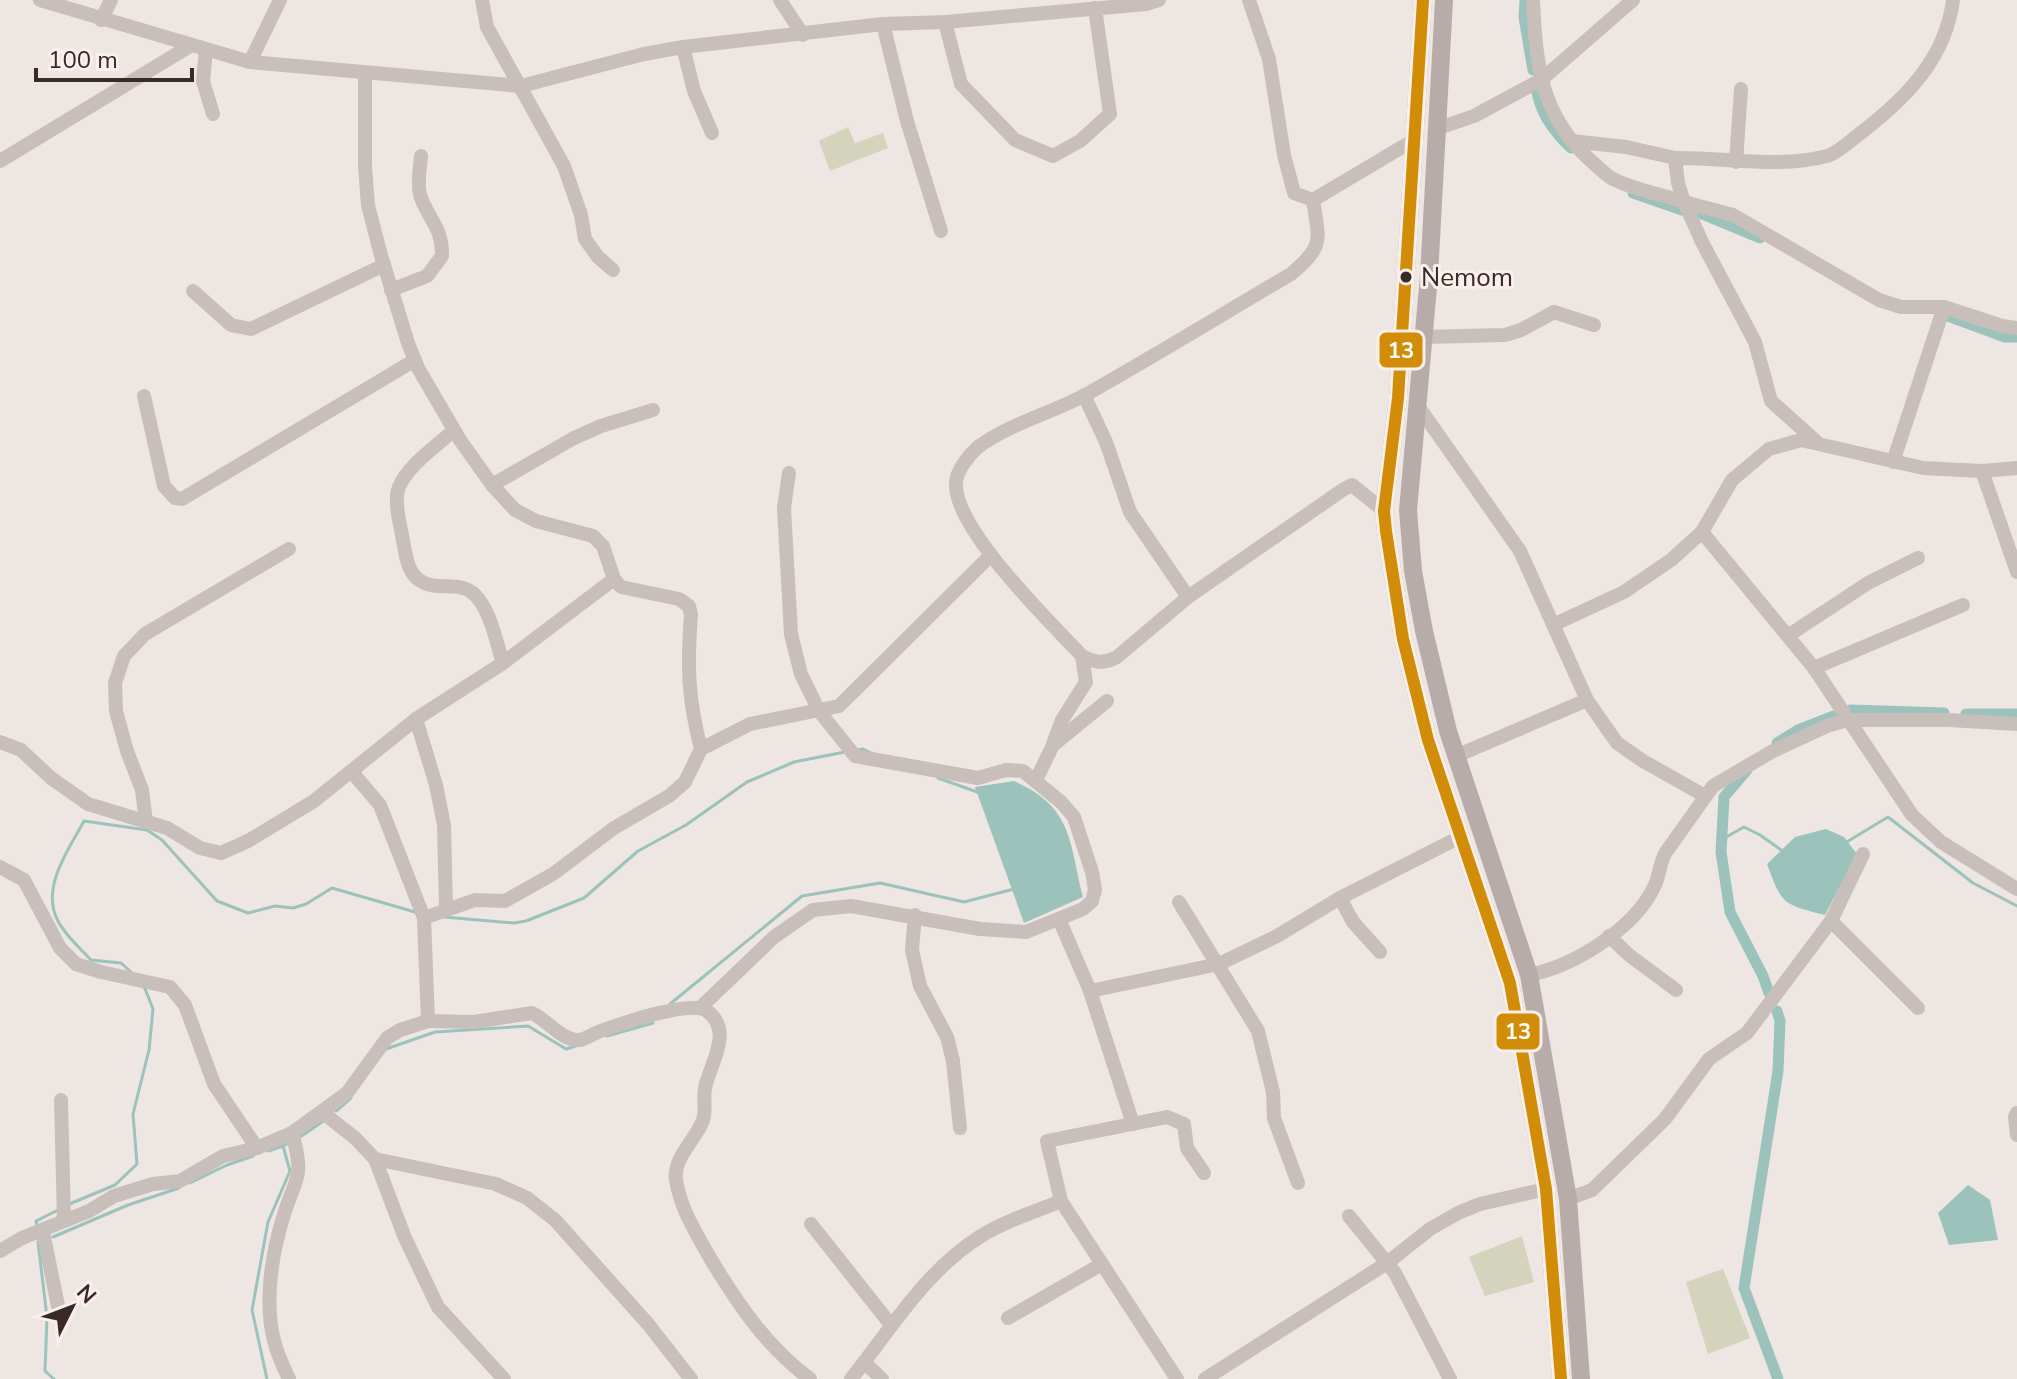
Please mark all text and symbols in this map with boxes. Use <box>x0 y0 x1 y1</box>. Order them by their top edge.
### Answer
scale bar <box>36 32 192 82</box>
text: 100 m <box>48 44 118 76</box>
place label: Nemom <box>1421 260 1513 295</box>
marker: Nemom <box>1398 269 1414 285</box>
line badge: 13 <box>1378 331 1424 369</box>
text: 13 <box>1388 336 1414 366</box>
line badge: 13 <box>1495 1012 1541 1051</box>
text: 13 <box>1505 1017 1531 1047</box>
north arrow <box>32 1267 112 1347</box>
text: N <box>69 1278 103 1310</box>

